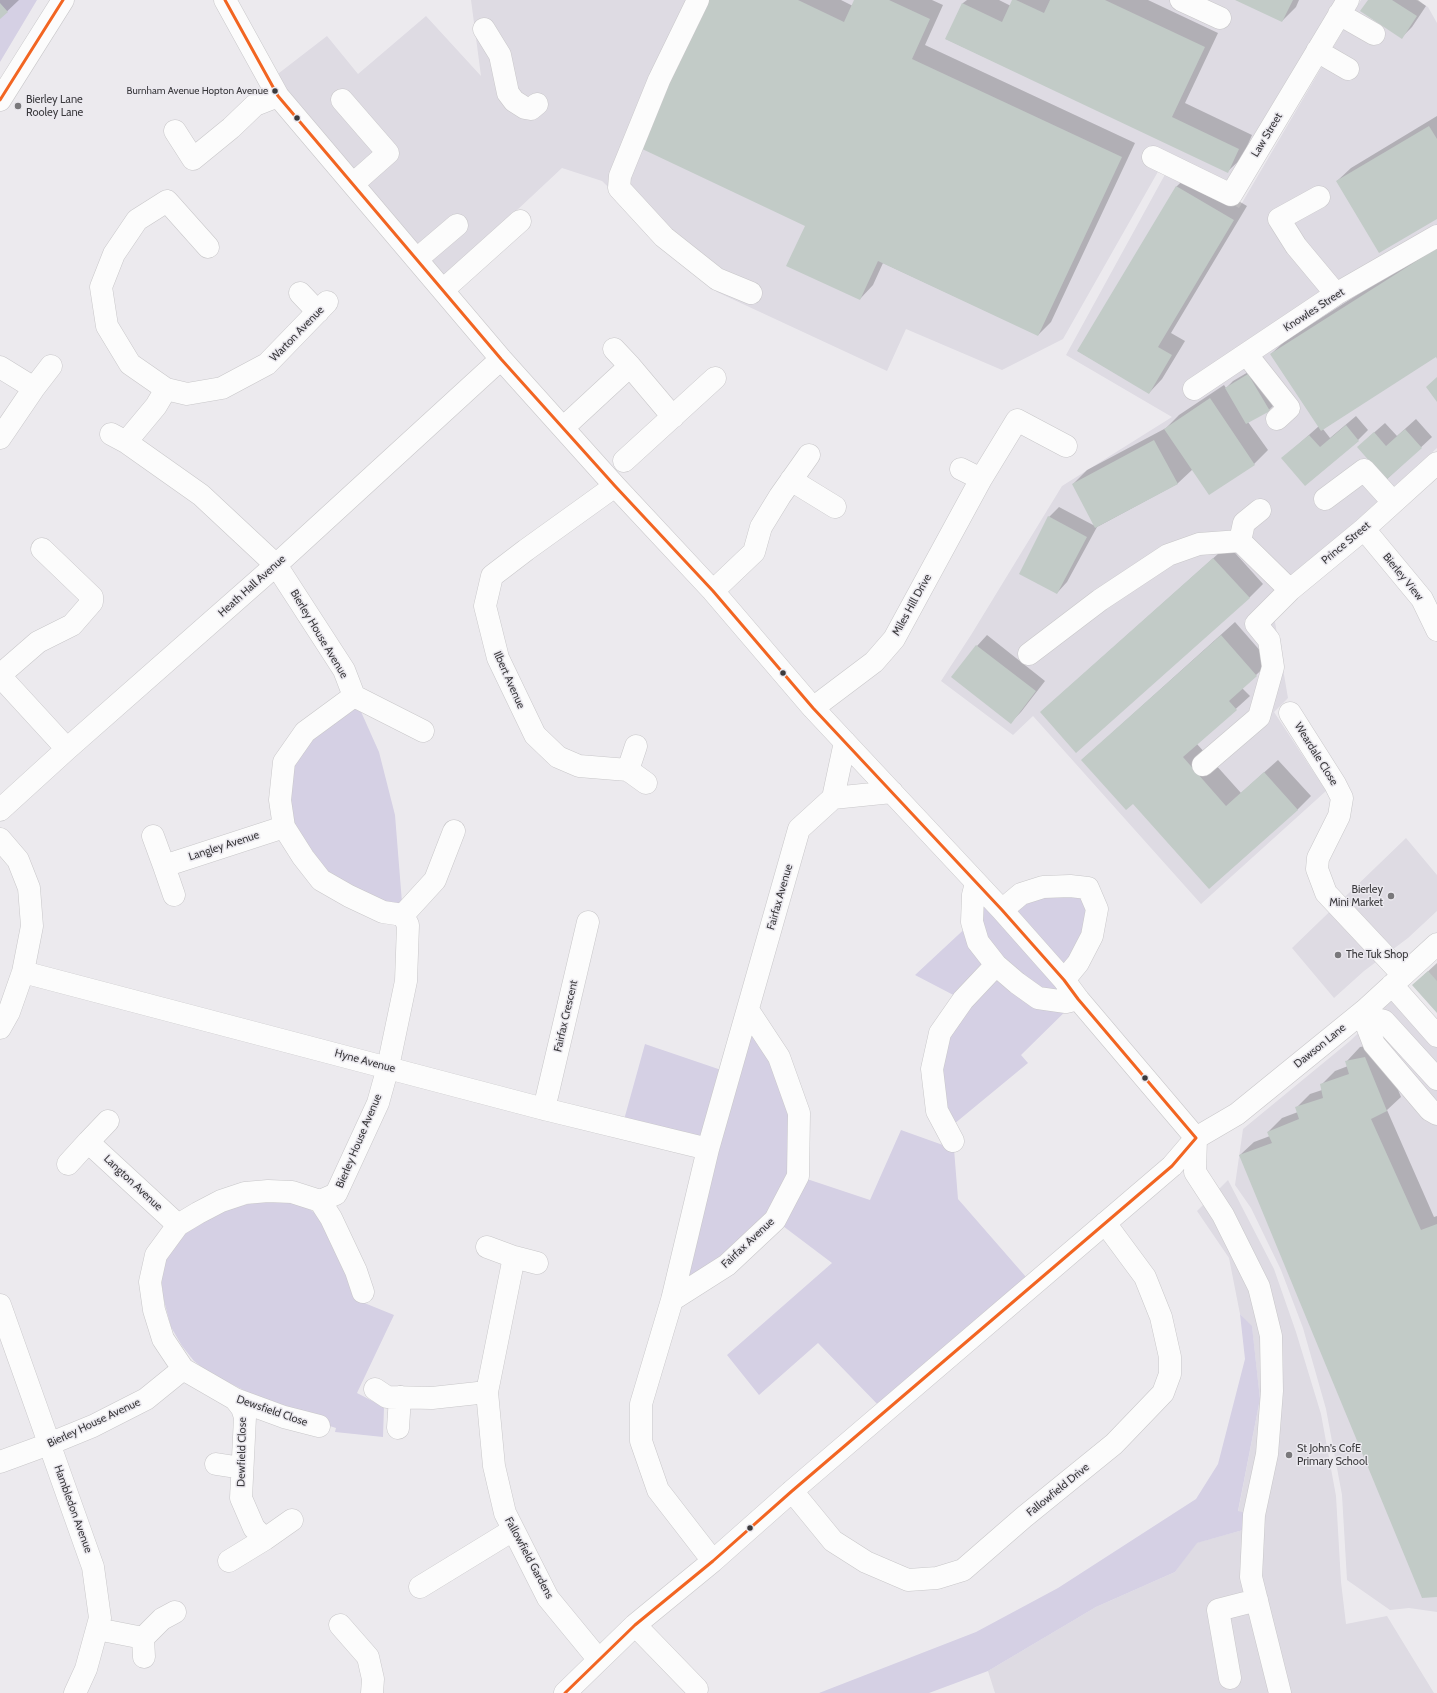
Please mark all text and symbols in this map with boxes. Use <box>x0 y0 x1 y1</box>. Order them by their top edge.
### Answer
place label: Burnham Avenue Hopton Avenue <box>127 85 268 97</box>
marker: Burnham Avenue Hopton Avenue <box>270 86 280 96</box>
place label: Bierley Lane Rooley Lane <box>26 93 83 119</box>
marker: Bierley Lane Rooley Lane <box>13 101 23 111</box>
street label: Law Street <box>1249 110 1285 160</box>
unlabelled marker <box>292 113 302 123</box>
street label: Knowles Street <box>1281 285 1347 335</box>
street label: Warton Avenue <box>267 304 327 364</box>
street label: Prince Street <box>1319 519 1373 567</box>
street label: Bierley View <box>1380 551 1426 603</box>
street label: Heath Hall Avenue <box>216 552 288 620</box>
street label: Miles Hill Drive <box>890 572 934 638</box>
street label: Bierley House Avenue <box>287 587 351 681</box>
street label: Ilbert Avenue <box>490 649 528 711</box>
unlabelled marker <box>778 668 788 678</box>
street label: Weardale Close <box>1291 720 1341 788</box>
street label: Langley Avenue <box>187 828 261 864</box>
street label: Fairfax Avenue <box>764 863 796 931</box>
place label: Bierley Mini Market <box>1329 883 1383 909</box>
marker: Bierley Mini Market <box>1386 891 1396 901</box>
place label: The Tuk Shop <box>1346 948 1408 962</box>
marker: The Tuk Shop <box>1333 950 1343 960</box>
street label: Fairfax Crescent <box>551 979 581 1053</box>
street label: Dawson Lane <box>1291 1021 1349 1071</box>
street label: Hyne Avenue <box>333 1047 397 1075</box>
unlabelled marker <box>1140 1073 1150 1083</box>
street label: Bierley House Avenue <box>333 1092 385 1190</box>
street label: Langton Avenue <box>101 1152 165 1214</box>
street label: Fairfax Avenue <box>719 1215 777 1271</box>
street label: Dewsfield Close <box>235 1393 309 1429</box>
street label: Bierley House Avenue <box>45 1396 143 1450</box>
street label: Dewfield Close <box>235 1417 249 1487</box>
place label: St John's CofE Primary School <box>1297 1442 1368 1468</box>
marker: St John's CofE Primary School <box>1284 1450 1294 1460</box>
street label: Fallowfield Drive <box>1024 1461 1092 1519</box>
street label: Hambledon Avenue <box>51 1463 95 1555</box>
street label: Fallowfield Gardens <box>502 1515 556 1601</box>
unlabelled marker <box>745 1523 755 1533</box>

